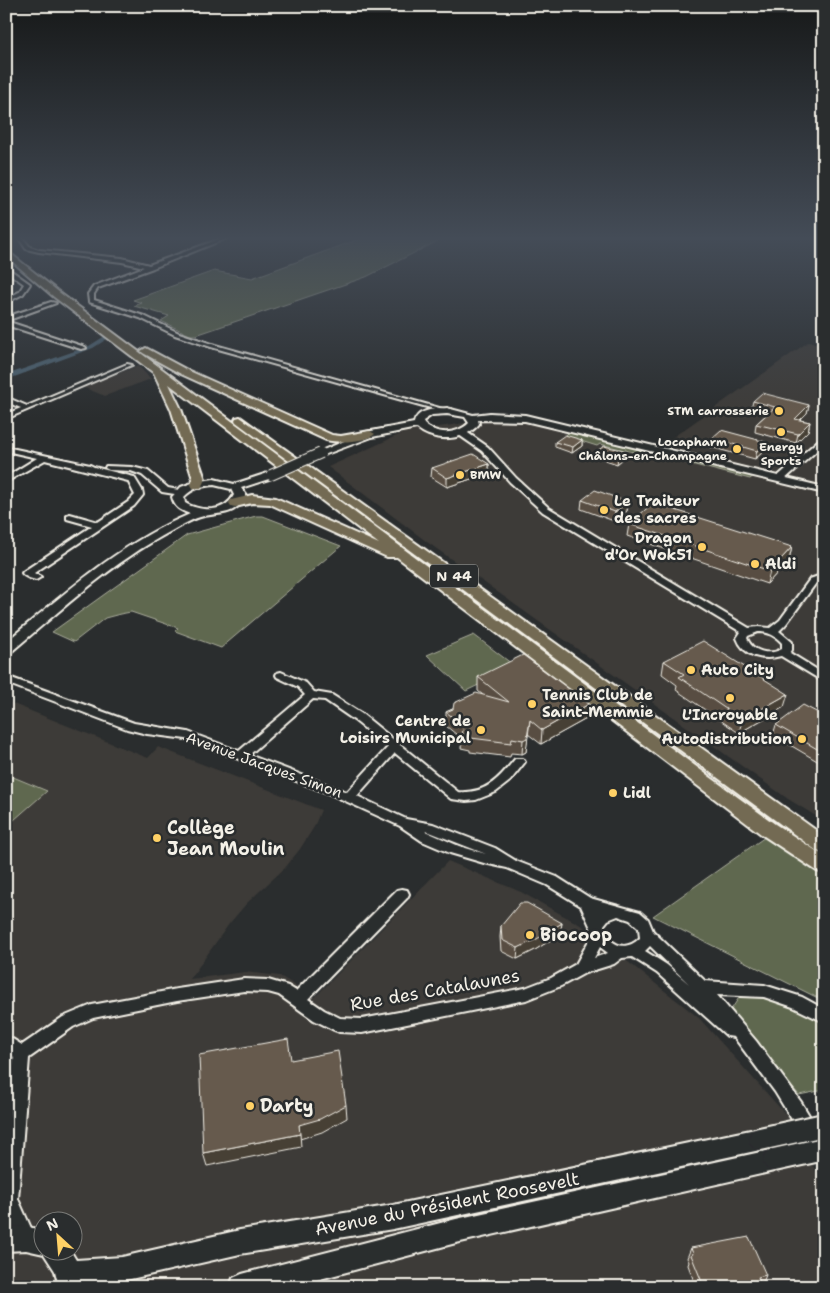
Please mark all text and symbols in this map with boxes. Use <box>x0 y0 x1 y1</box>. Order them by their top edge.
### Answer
place label: STM carrosserie <box>667 403 769 419</box>
marker: STM carrosserie <box>773 405 785 417</box>
marker: Energy Sports <box>775 426 787 438</box>
place label: Locapharm Châlons-en-Champagne <box>578 434 727 464</box>
place label: Energy Sports <box>759 439 803 469</box>
marker: Locapharm Châlons-en-Champagne <box>731 443 743 455</box>
place label: BMW <box>470 467 501 483</box>
marker: BMW <box>454 469 466 481</box>
place label: Le Traiteur des sacres <box>614 491 700 528</box>
marker: Le Traiteur des sacres <box>598 504 610 516</box>
place label: Dragon d'Or Wok51 <box>605 528 692 565</box>
marker: Dragon d'Or Wok51 <box>696 541 708 553</box>
place label: Aldi <box>765 554 796 574</box>
marker: Aldi <box>749 558 761 570</box>
road number: N 44 <box>430 564 478 588</box>
place label: Auto City <box>701 660 774 680</box>
marker: Auto City <box>685 664 697 676</box>
place label: Tennis Club de Saint-Memmie <box>542 685 654 722</box>
marker: L'Incroyable <box>724 692 736 704</box>
marker: Tennis Club de Saint-Memmie <box>526 698 538 710</box>
place label: L'Incroyable <box>682 705 778 725</box>
place label: Centre de Loisirs Municipal <box>340 711 471 748</box>
marker: Centre de Loisirs Municipal <box>475 724 487 736</box>
street label: Avenue Jacques Simon <box>183 727 345 803</box>
place label: Autodistribution <box>662 729 792 749</box>
marker: Autodistribution <box>796 733 808 745</box>
place label: Lidl <box>623 783 651 803</box>
marker: Lidl <box>607 787 619 799</box>
place label: Collège Jean Moulin <box>167 816 285 861</box>
marker: Collège Jean Moulin <box>151 832 163 844</box>
place label: Biocoop <box>540 923 612 947</box>
marker: Biocoop <box>524 929 536 941</box>
street label: Rue des Catalaunes <box>348 963 522 1017</box>
place label: Darty <box>260 1094 314 1118</box>
marker: Darty <box>244 1100 256 1112</box>
street label: Avenue du Président Roosevelt <box>313 1167 581 1241</box>
north arrow <box>32 1210 82 1260</box>
text: N <box>43 1214 61 1235</box>

